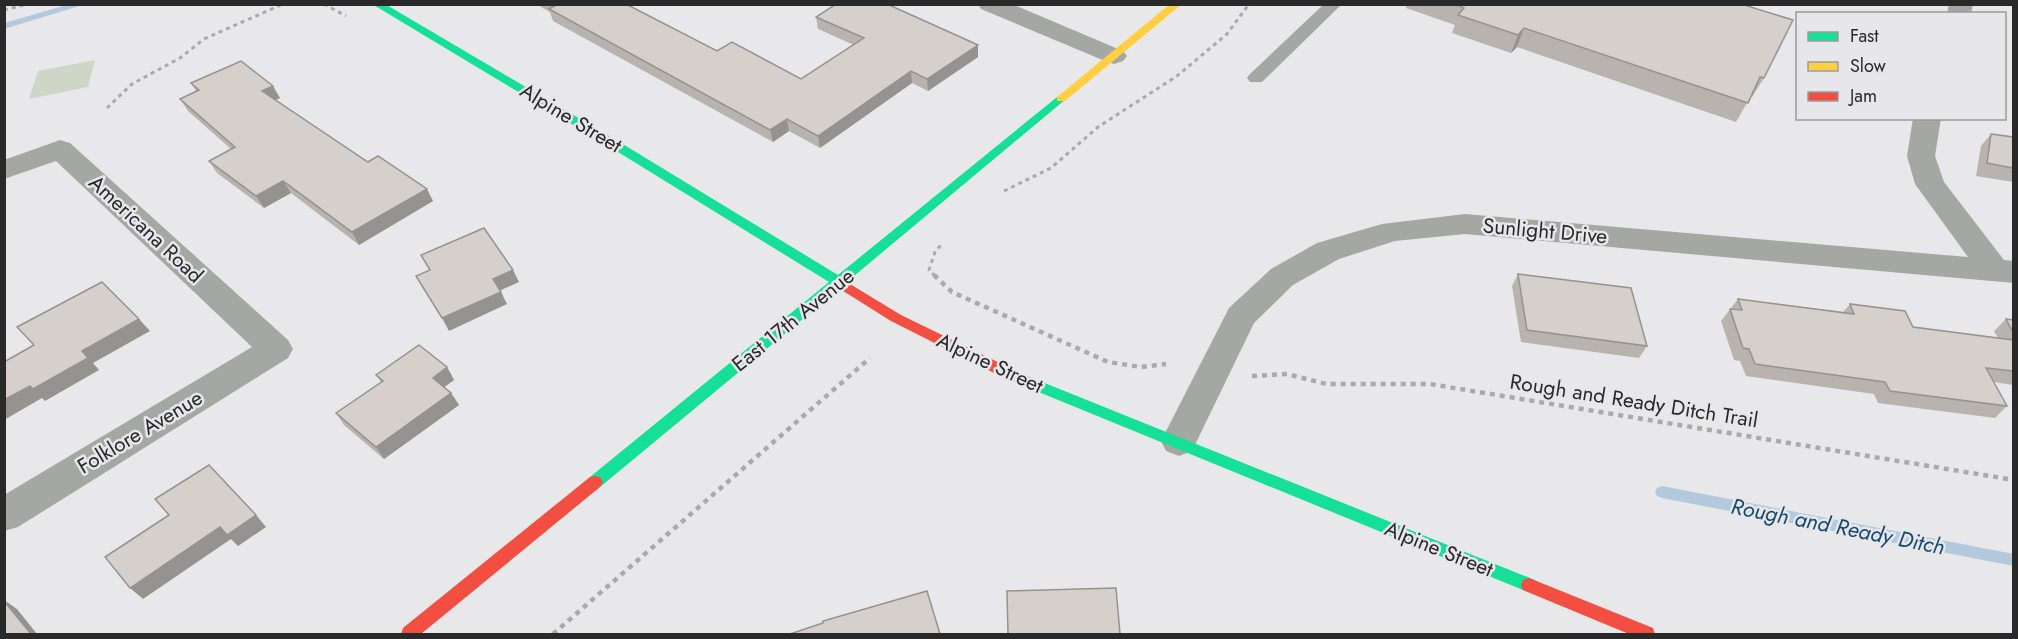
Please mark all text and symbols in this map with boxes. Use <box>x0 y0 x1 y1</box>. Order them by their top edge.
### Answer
legend <box>1796 12 2006 120</box>
text: Fast <box>1850 23 1879 49</box>
text: Slow <box>1850 53 1887 79</box>
street label: Alpine Street <box>514 76 628 160</box>
text: Jam <box>1848 83 1877 109</box>
street label: Americana Road <box>82 168 210 290</box>
street label: Sunlight Drive <box>1481 211 1609 251</box>
street label: East 17th Avenue <box>725 261 861 379</box>
street label: Alpine Street <box>932 325 1048 401</box>
street label: Rough and Ready Ditch Trail <box>1508 367 1760 435</box>
street label: Folklore Avenue <box>72 383 208 481</box>
water label: Rough and Ready Ditch <box>1729 490 1947 562</box>
street label: Alpine Street <box>1380 514 1498 584</box>

